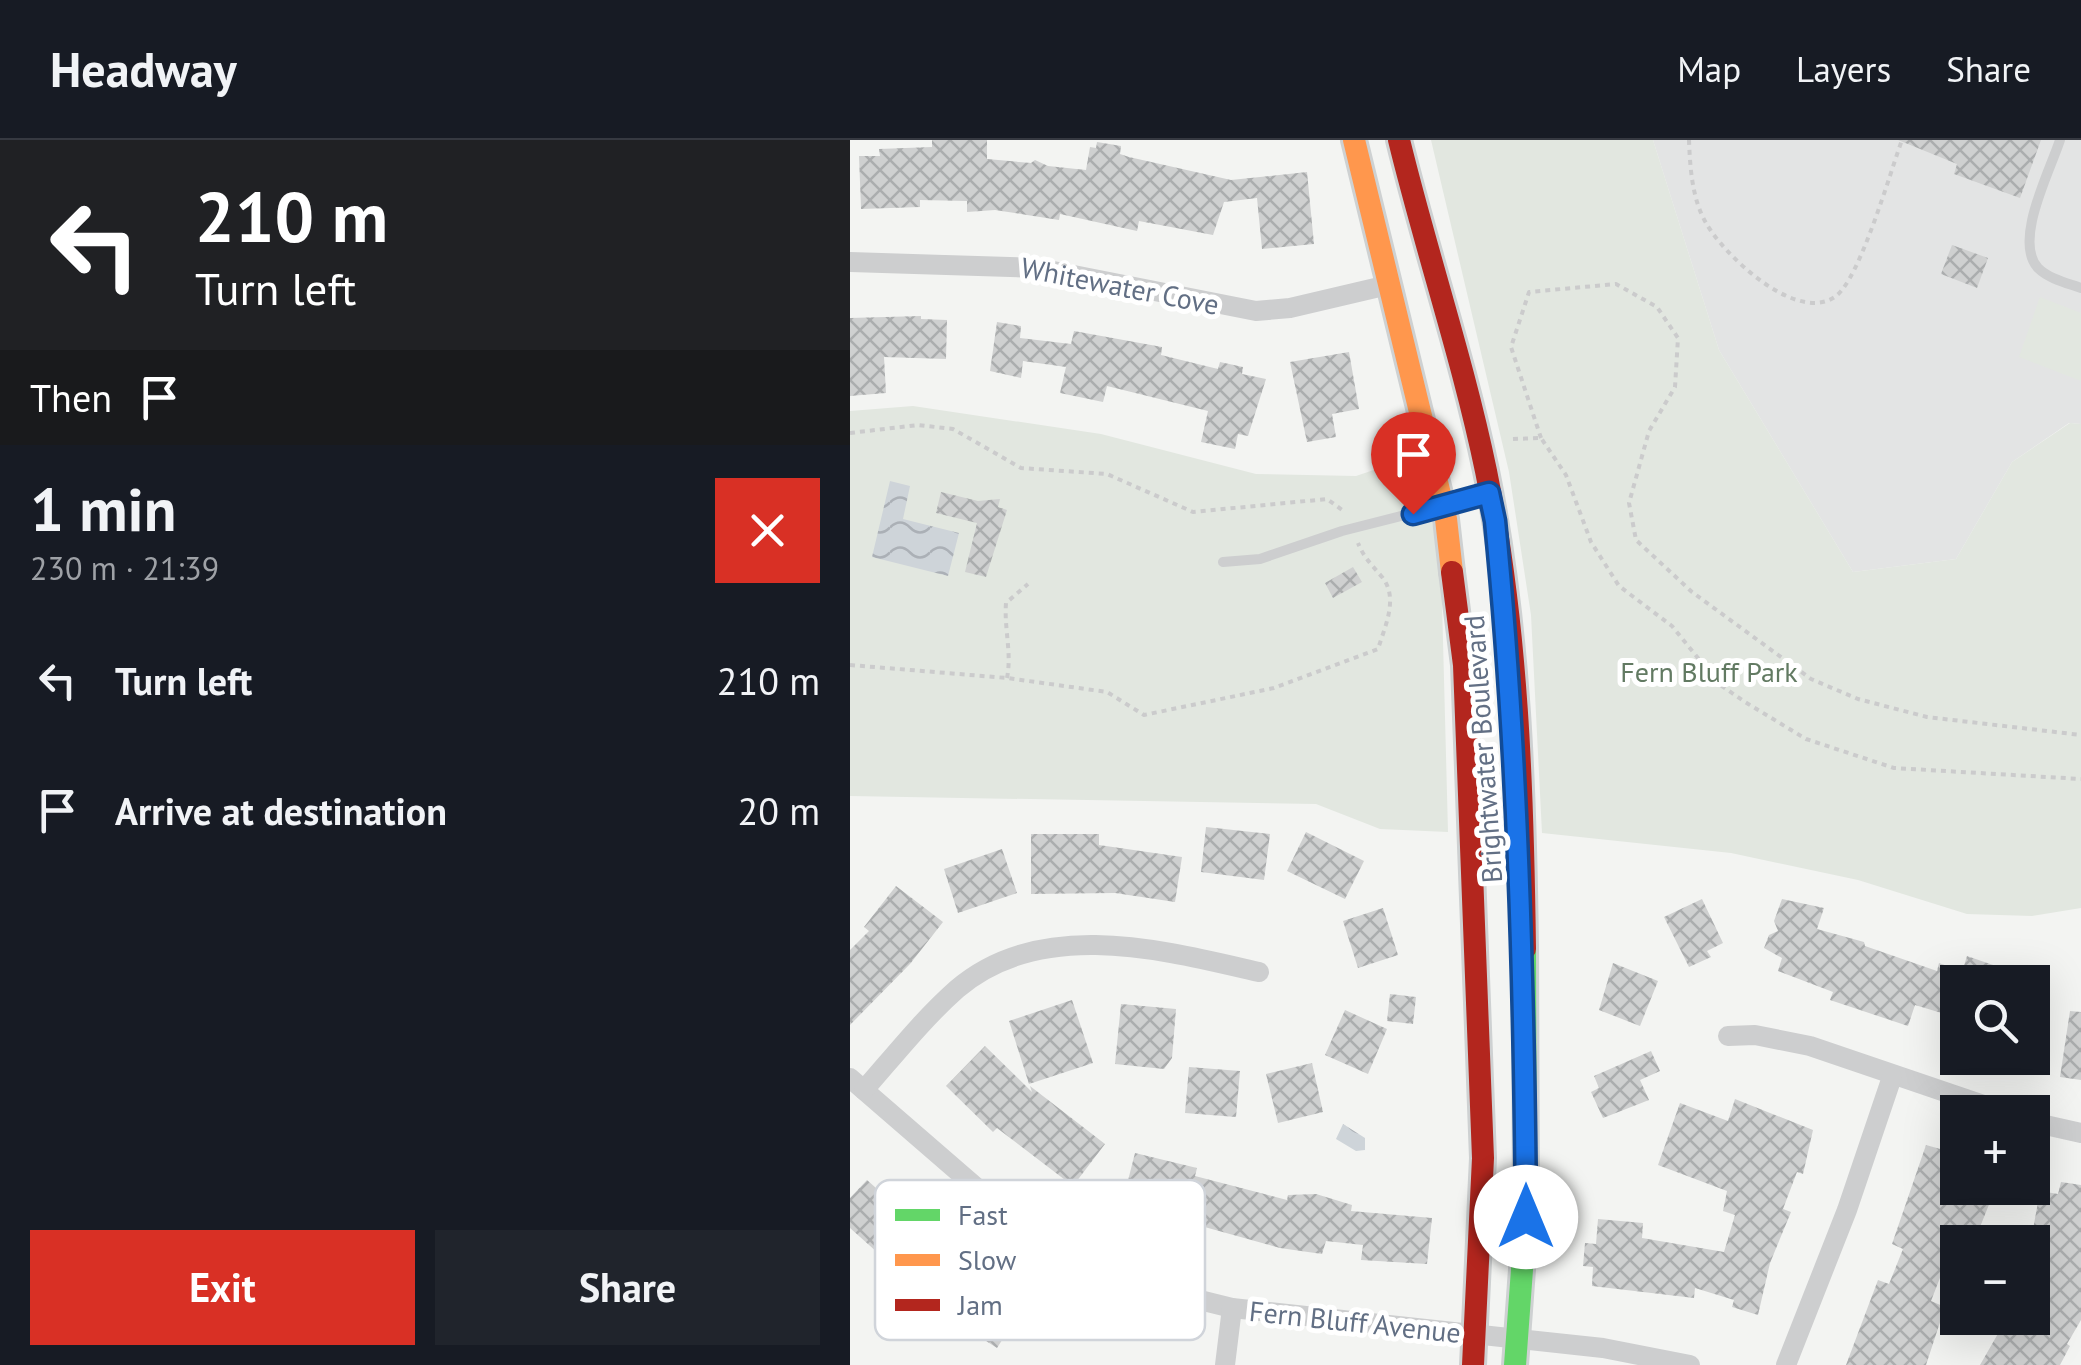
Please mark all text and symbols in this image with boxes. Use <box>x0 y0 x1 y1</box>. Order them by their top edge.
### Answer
text: Headway <box>50 38 237 100</box>
text: Map <box>1677 46 1741 92</box>
text: Layers <box>1796 46 1891 92</box>
text: Share <box>1946 46 2031 92</box>
text: 210 m <box>195 171 388 261</box>
icon: left <box>30 180 160 310</box>
street label: Whitewater Cove <box>1018 248 1222 323</box>
text: Turn left <box>195 259 356 317</box>
icon: arrive <box>132 370 187 425</box>
text: Then <box>30 373 112 422</box>
pin <box>1371 412 1456 515</box>
icon: arrive <box>1386 427 1441 482</box>
text: 1 min <box>30 470 176 548</box>
button: close <box>715 478 820 583</box>
text: 230 m · 21:39 <box>30 547 219 589</box>
street label: Brightwater Boulevard <box>1455 614 1510 884</box>
icon: left <box>30 653 85 708</box>
park label: Fern Bluff Park <box>1620 653 1798 690</box>
text: Turn left <box>115 656 252 705</box>
text: 210 m <box>717 656 820 705</box>
icon: arrive <box>30 783 85 838</box>
text: Arrive at destination <box>115 786 447 835</box>
text: 20 m <box>738 786 820 835</box>
map controls <box>1940 965 2050 1335</box>
button: search <box>1940 965 2050 1075</box>
button: + <box>1940 1095 2050 1205</box>
position arrow <box>1474 1165 1578 1269</box>
legend <box>875 1180 1205 1340</box>
text: Fast <box>958 1196 1008 1233</box>
button: − <box>1940 1225 2050 1335</box>
button: Exit <box>30 1230 415 1345</box>
button: Share <box>435 1230 820 1345</box>
text: Slow <box>958 1241 1017 1278</box>
text: Jam <box>957 1286 1003 1323</box>
street label: Fern Bluff Avenue <box>1247 1292 1463 1351</box>

